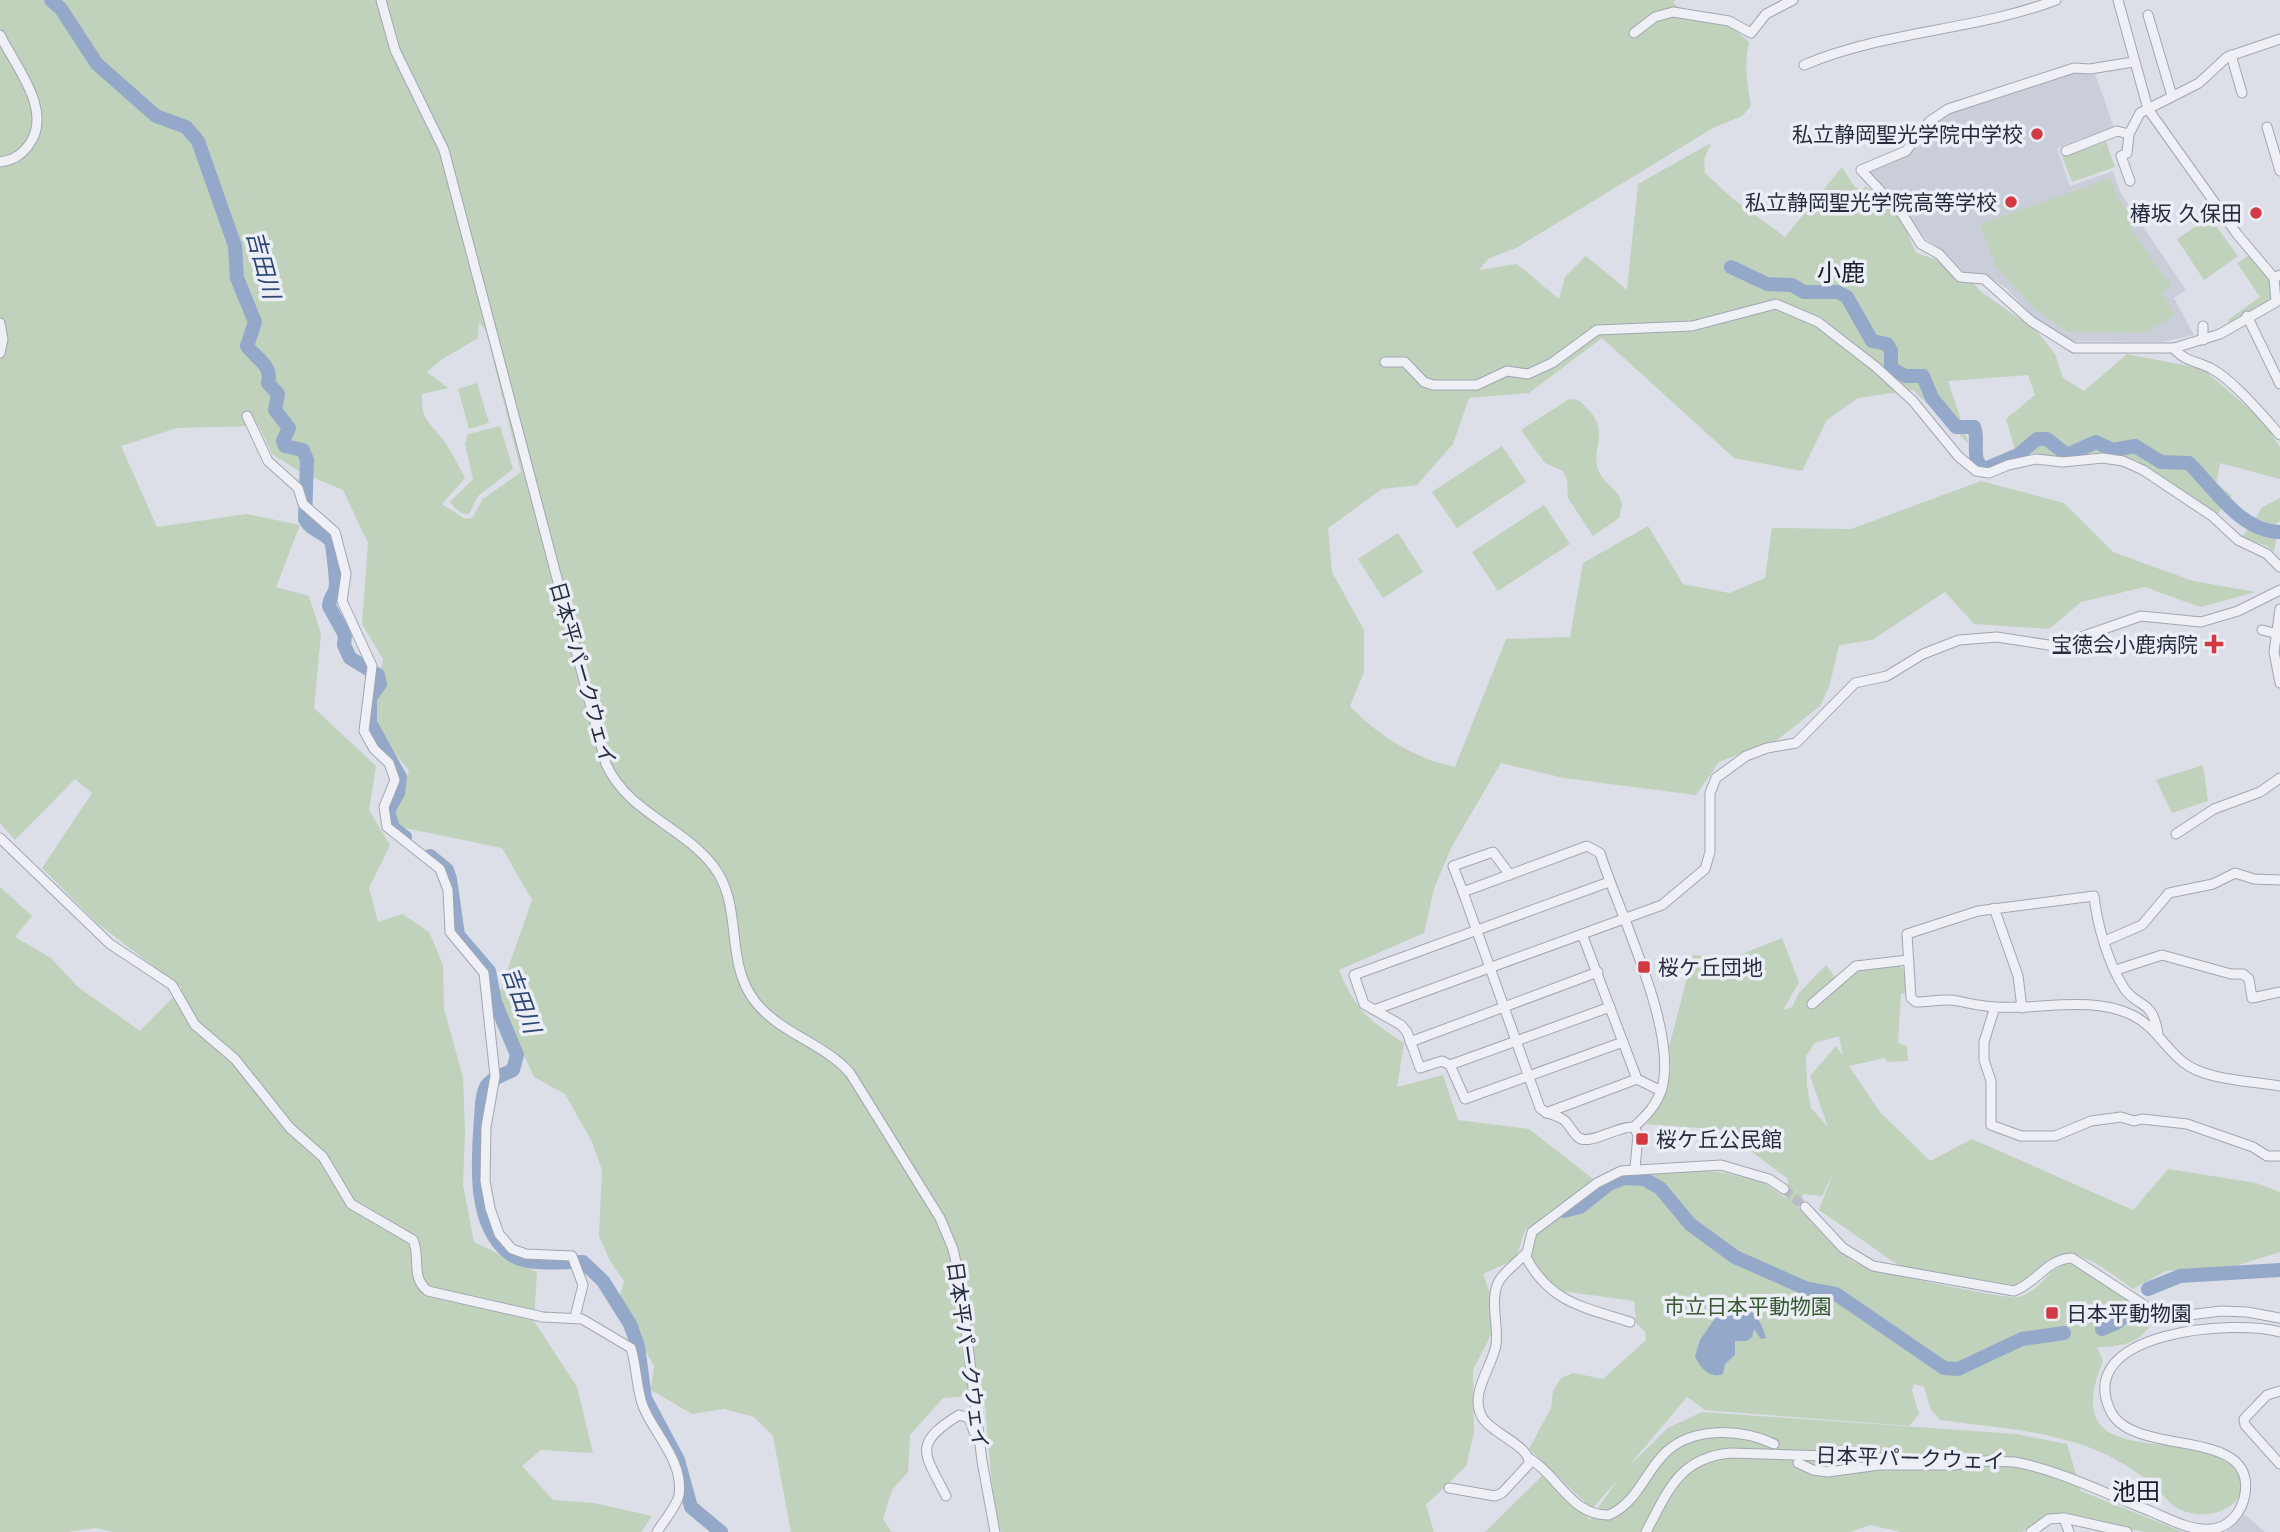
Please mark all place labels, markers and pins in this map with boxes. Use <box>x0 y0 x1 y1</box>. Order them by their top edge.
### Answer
place label: 私立静岡聖光学院中学校 <box>1792 122 2023 147</box>
marker: 私立静岡聖光学院中学校 <box>2029 126 2045 142</box>
place label: 私立静岡聖光学院高等学校 <box>1745 190 1997 215</box>
marker: 私立静岡聖光学院高等学校 <box>2003 194 2019 210</box>
place label: 椿坂 久保田 <box>2130 201 2242 226</box>
marker: 椿坂 久保田 <box>2248 205 2264 221</box>
place label: 宝徳会小鹿病院 <box>2051 632 2198 657</box>
marker: 宝徳会小鹿病院 <box>2204 634 2224 654</box>
place label: 桜ケ丘団地 <box>1658 955 1763 980</box>
marker: 桜ケ丘団地 <box>1636 959 1652 975</box>
place label: 桜ケ丘公民館 <box>1656 1127 1782 1152</box>
marker: 桜ケ丘公民館 <box>1634 1131 1650 1147</box>
place label: 日本平動物園 <box>2066 1301 2192 1326</box>
marker: 日本平動物園 <box>2044 1305 2060 1321</box>

